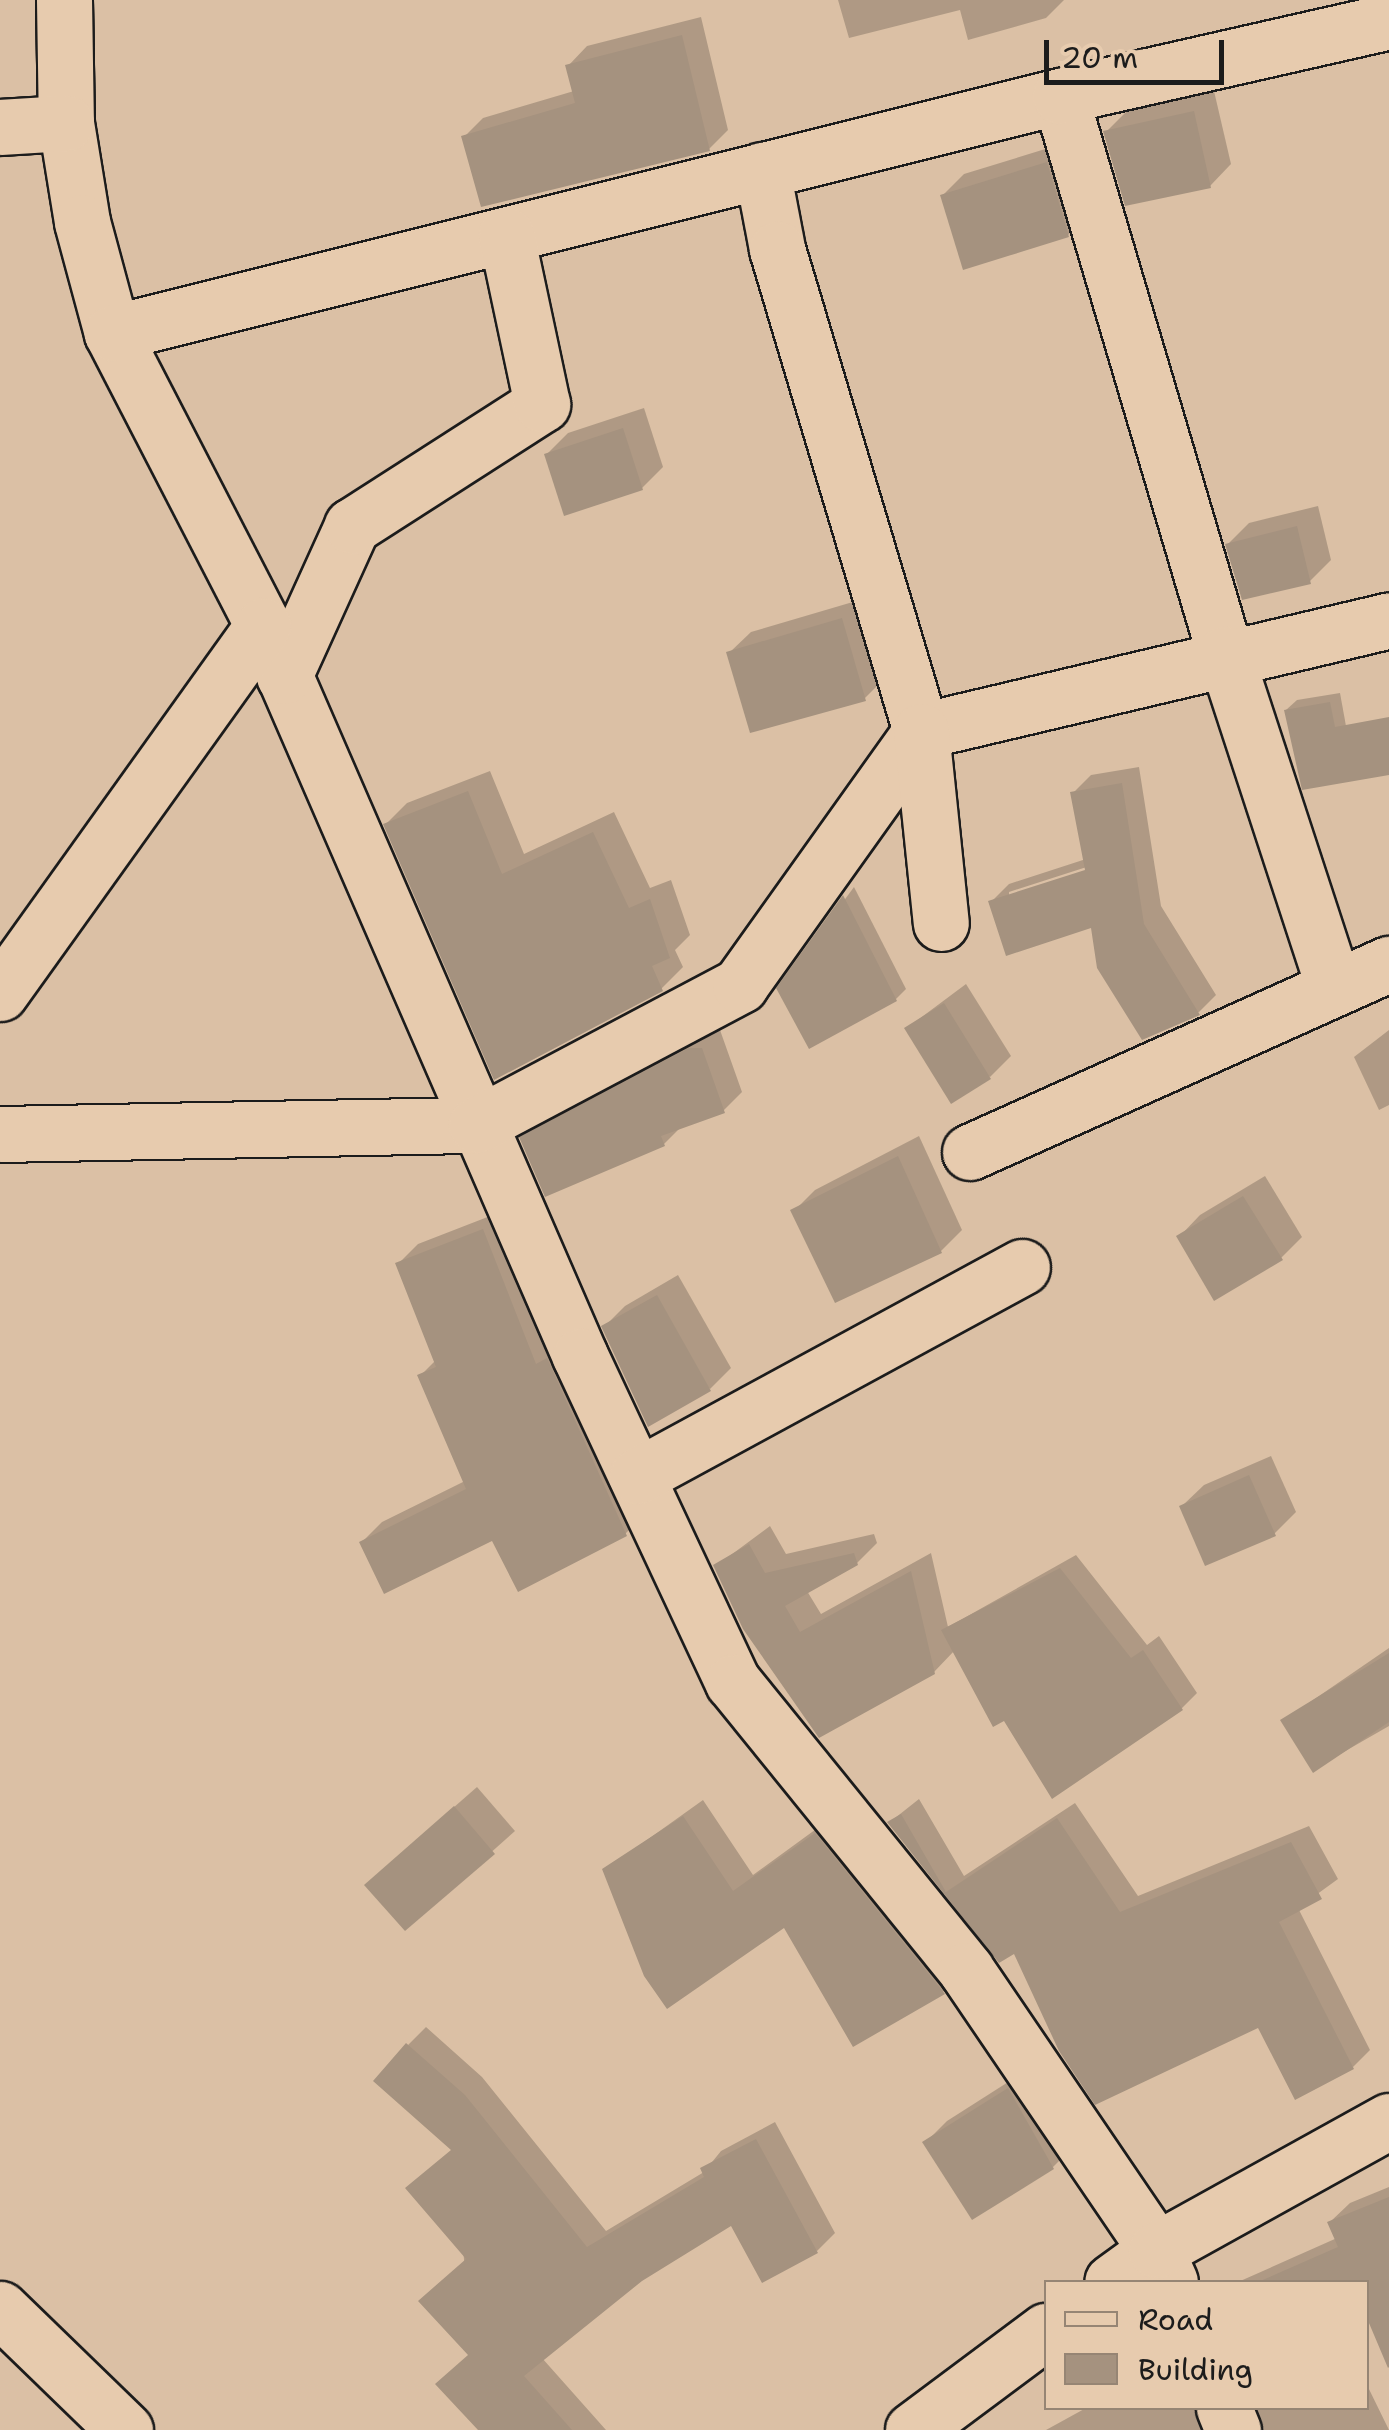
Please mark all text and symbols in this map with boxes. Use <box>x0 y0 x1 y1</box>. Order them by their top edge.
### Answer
scale bar <box>1049 20 1229 82</box>
text: 20 m <box>1061 37 1138 78</box>
legend <box>1044 2280 1369 2410</box>
text: Road <box>1138 2299 1213 2340</box>
text: Building <box>1138 2349 1253 2390</box>

